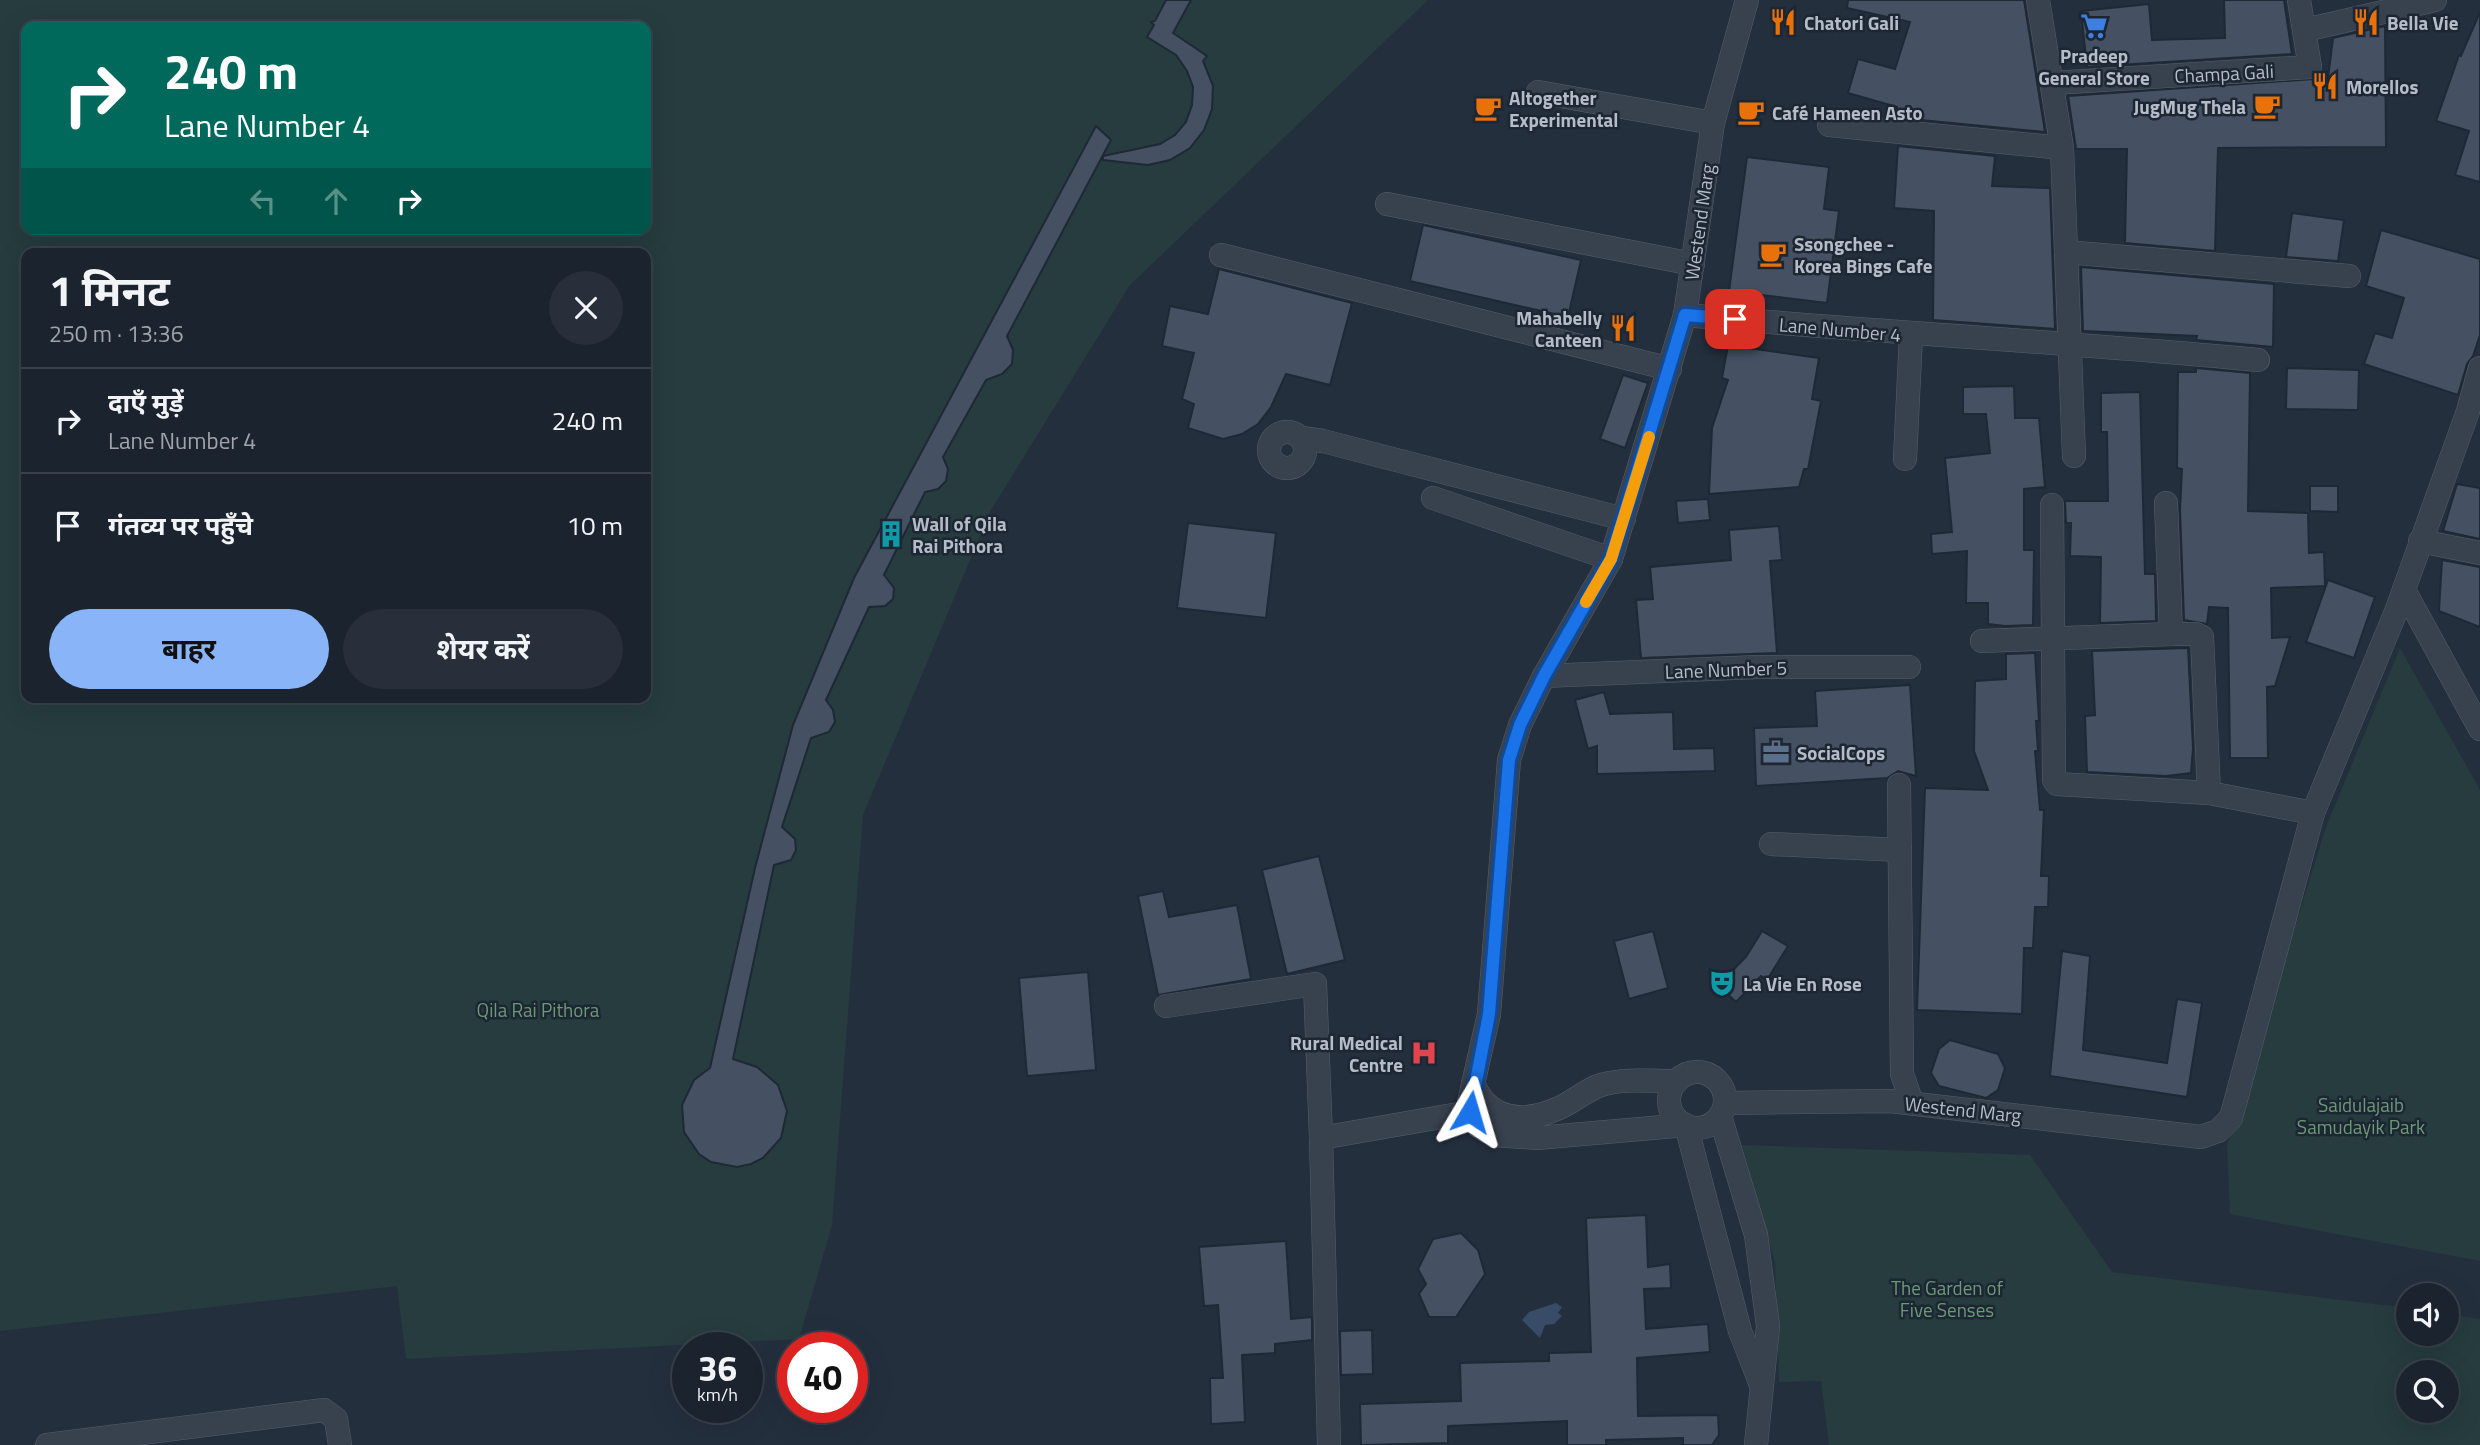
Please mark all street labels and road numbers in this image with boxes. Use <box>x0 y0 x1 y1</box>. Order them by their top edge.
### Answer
street label: Champa Gali <box>2174 56 2274 90</box>
street label: Westend Marg <box>1676 162 1722 282</box>
street label: Lane Number 4 <box>1778 309 1902 349</box>
street label: Lane Number 5 <box>1664 652 1788 686</box>
street label: Westend Marg <box>1903 1088 2023 1130</box>

